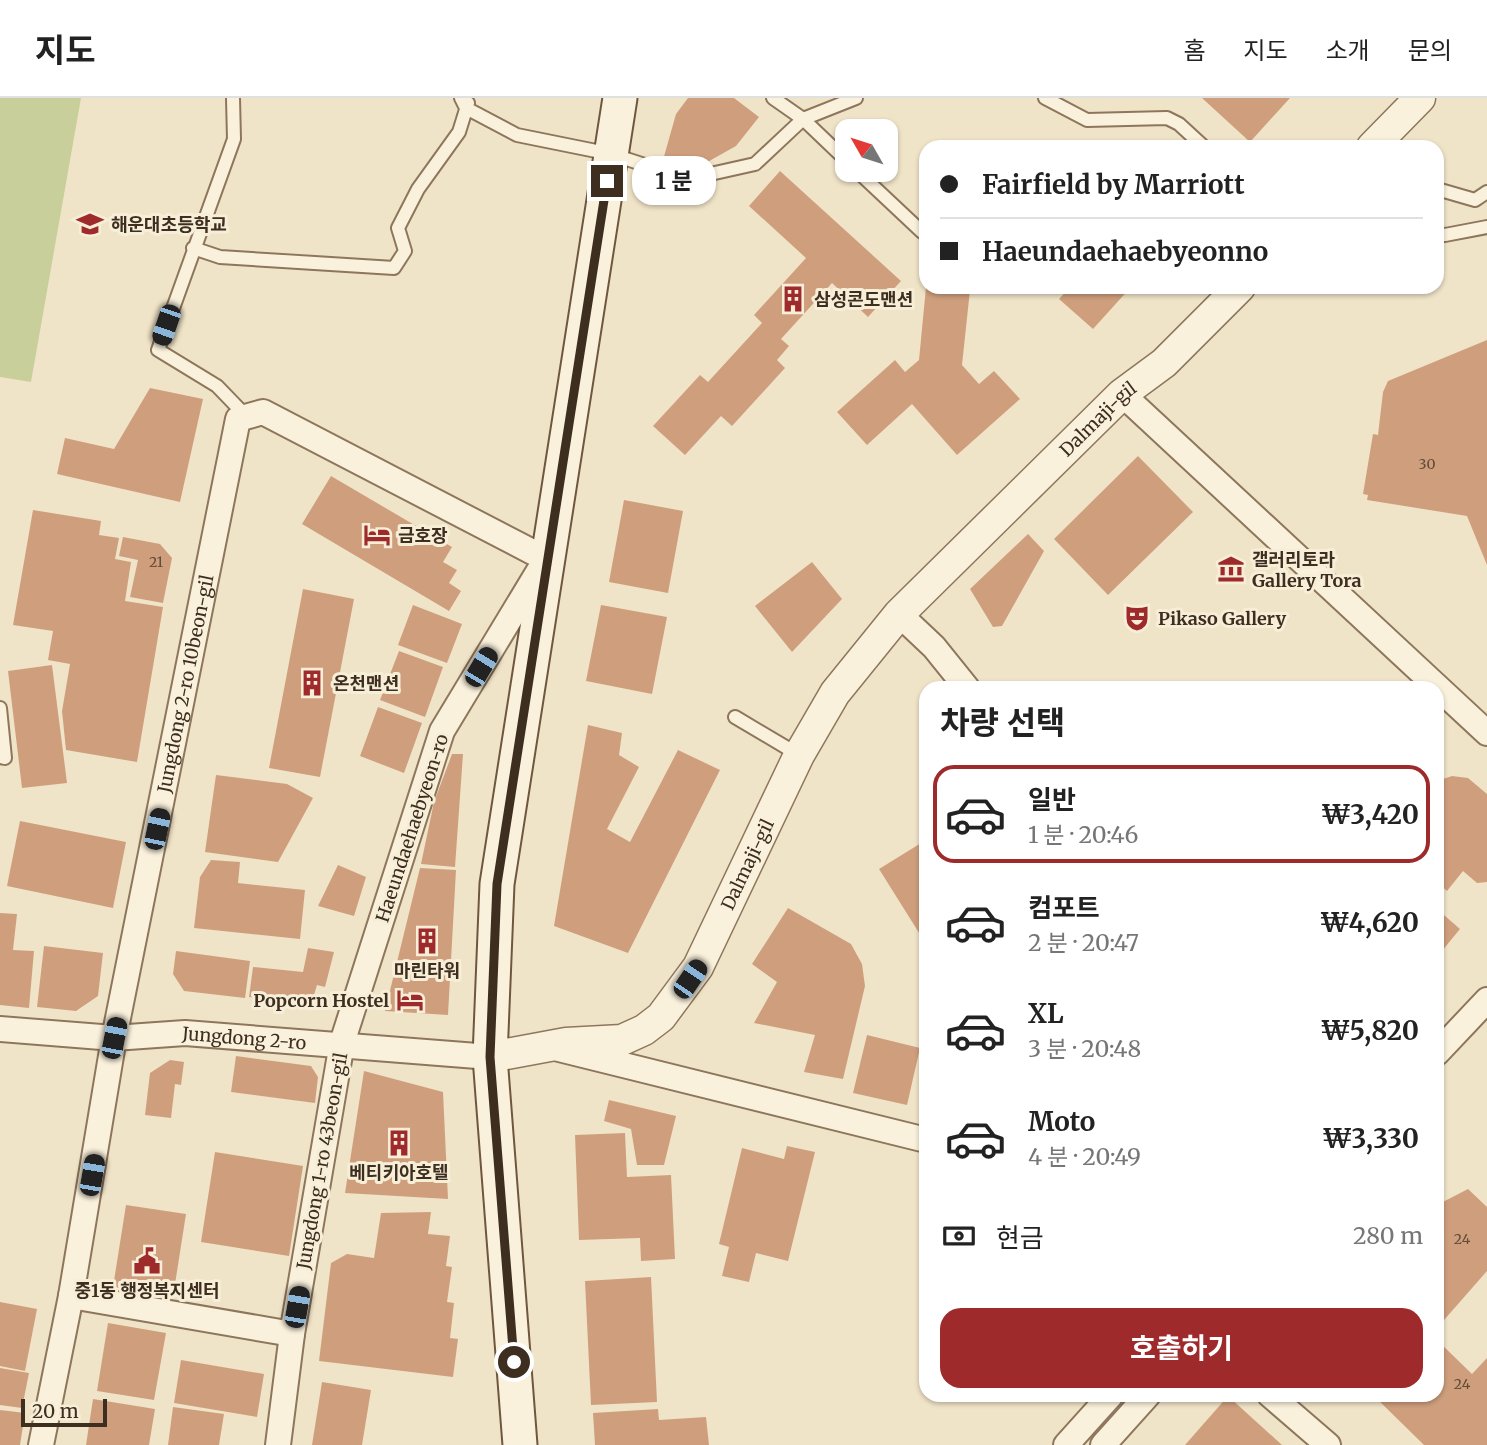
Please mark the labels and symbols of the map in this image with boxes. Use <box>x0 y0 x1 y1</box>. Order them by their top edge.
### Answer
north arrow <box>835 119 898 182</box>
callout: 1 분 <box>632 156 716 206</box>
route end <box>591 165 623 197</box>
school or university icon: 해운대초등학교 <box>75 209 105 239</box>
place label: 해운대초등학교 <box>111 213 227 236</box>
building icon: 삼성콘도맨션 <box>778 284 808 314</box>
place label: 삼성콘도맨션 <box>814 288 913 311</box>
car <box>150 302 183 348</box>
street label: Dalmaji-gil <box>1054 376 1141 461</box>
house number: 30 <box>1419 455 1435 473</box>
hotel icon: 금호장 <box>362 520 392 550</box>
place label: 금호장 <box>398 524 448 547</box>
place label: 갤러리토라 Gallery Tora <box>1252 548 1362 592</box>
house number: 21 <box>149 553 163 571</box>
museum icon: 갤러리토라 Gallery Tora <box>1216 554 1246 584</box>
street label: Jungdong 2-ro 10beon-gil <box>152 572 218 796</box>
theatre icon: Pikaso Gallery <box>1122 603 1152 633</box>
place label: Pikaso Gallery <box>1158 607 1286 630</box>
car <box>462 644 501 690</box>
building icon: 온천맨션 <box>297 668 327 698</box>
place label: 온천맨션 <box>333 672 399 695</box>
street label: Haeundaehaebyeon-ro <box>371 731 453 925</box>
car <box>143 806 172 852</box>
street label: Dalmaji-gil <box>715 815 779 913</box>
building icon: 마린타워 <box>412 926 442 956</box>
car <box>670 956 711 1002</box>
place label: 마린타워 <box>394 959 460 982</box>
hotel icon: Popcorn Hostel <box>395 985 425 1015</box>
place label: Popcorn Hostel <box>253 989 389 1012</box>
car <box>100 1015 129 1061</box>
street label: Jungdong 2-ro <box>180 1021 307 1054</box>
street label: Jungdong 1-ro 43beon-gil <box>291 1050 352 1272</box>
building icon: 베티키아호텔 <box>384 1128 414 1158</box>
car <box>79 1152 106 1198</box>
place label: 베티키아호텔 <box>349 1161 449 1184</box>
house number: 24 <box>1454 1230 1471 1248</box>
public building icon: 중1동 행정복지센터 <box>132 1246 162 1276</box>
place label: 중1동 행정복지센터 <box>74 1279 220 1302</box>
car <box>284 1284 311 1330</box>
route start <box>498 1346 530 1378</box>
house number: 24 <box>1454 1375 1471 1393</box>
scale bar <box>21 1396 107 1428</box>

